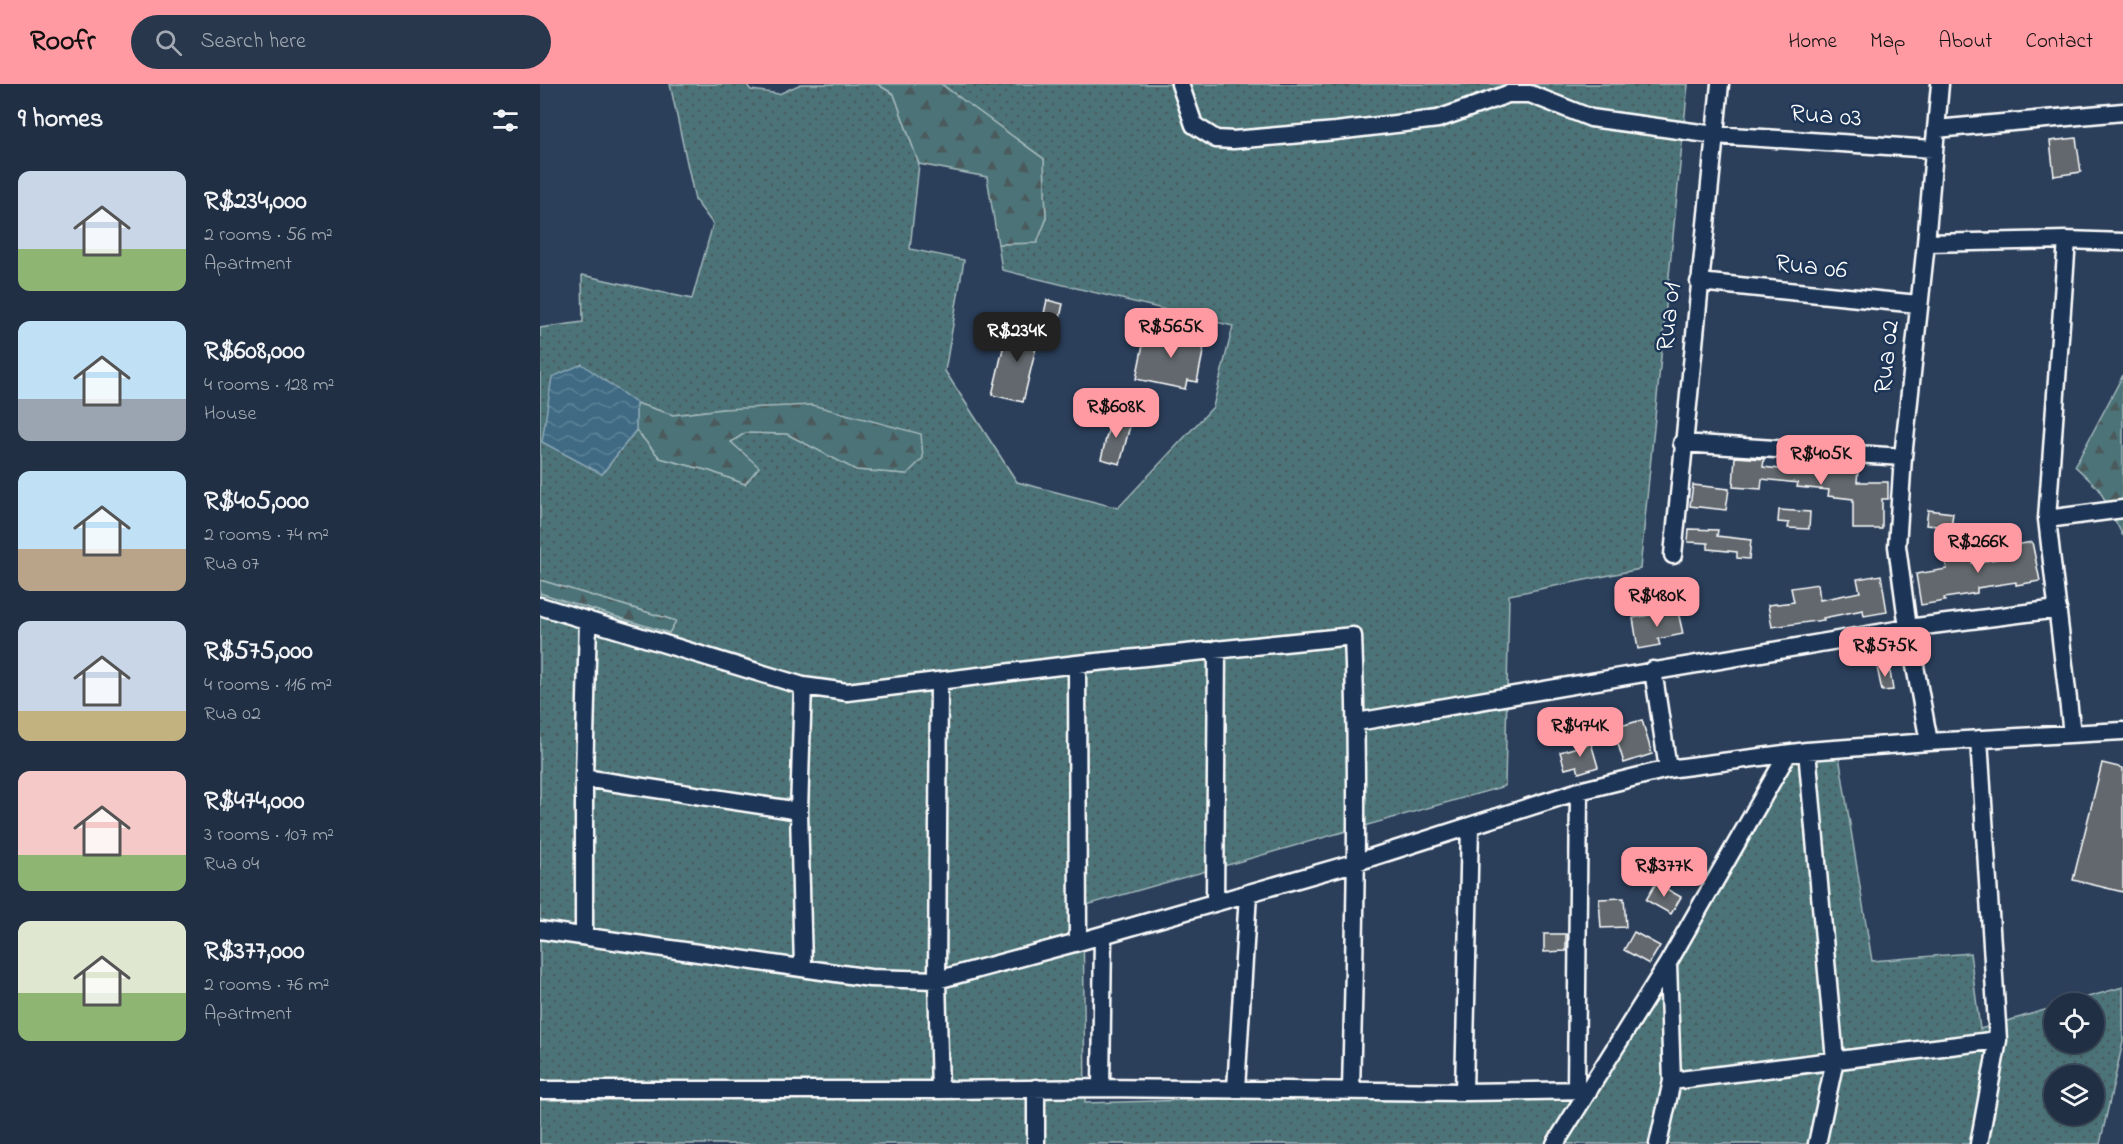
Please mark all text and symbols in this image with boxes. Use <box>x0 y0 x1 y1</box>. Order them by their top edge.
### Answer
search box <box>131 15 551 69</box>
text: Roofr <box>30 22 95 63</box>
icon: search <box>152 26 185 59</box>
text: Search here <box>200 26 306 58</box>
text: Home <box>1788 27 1837 57</box>
text: Map <box>1870 27 1905 57</box>
text: About <box>1938 27 1992 57</box>
text: Contact <box>2025 27 2093 57</box>
street label: Rua 03 <box>1789 96 1863 138</box>
text: 9 homes <box>18 101 103 139</box>
icon: filters <box>489 104 522 137</box>
text: R$234,000 <box>204 183 307 221</box>
icon: home <box>66 195 138 267</box>
text: 2 rooms · 56 m² <box>204 221 333 250</box>
street label: Rua 06 <box>1773 245 1849 291</box>
text: Apartment <box>204 250 292 279</box>
street label: Rua 01 <box>1647 281 1693 353</box>
pin: R$565K <box>1122 308 1220 359</box>
pin: R$234K <box>968 312 1066 363</box>
text: R$565K <box>1139 313 1203 342</box>
text: R$234K <box>987 317 1047 346</box>
street label: Rua 02 <box>1865 318 1911 396</box>
text: R$608,000 <box>204 333 305 371</box>
icon: home <box>66 345 138 417</box>
text: 4 rooms · 128 m² <box>204 371 334 400</box>
pin: R$608K <box>1067 388 1165 439</box>
text: R$608K <box>1087 393 1145 422</box>
text: House <box>204 400 257 429</box>
pin: R$405K <box>1772 435 1870 486</box>
text: R$405K <box>1790 440 1852 469</box>
text: R$405,000 <box>204 483 309 521</box>
icon: home <box>66 495 138 567</box>
text: 2 rooms · 74 m² <box>204 521 329 550</box>
pin: R$266K <box>1929 523 2027 574</box>
text: R$266K <box>1948 528 2008 557</box>
text: Rua 07 <box>204 550 259 579</box>
pin: R$480K <box>1608 577 1706 628</box>
text: R$480K <box>1628 582 1686 611</box>
pin: R$575K <box>1836 627 1934 678</box>
text: R$575K <box>1853 632 1917 661</box>
text: R$575,000 <box>204 633 313 671</box>
icon: home <box>66 645 138 717</box>
text: 4 rooms · 116 m² <box>204 671 332 700</box>
text: Rua 02 <box>204 700 261 729</box>
pin: R$474K <box>1531 707 1629 758</box>
text: R$474K <box>1551 712 1609 741</box>
text: R$474,000 <box>204 783 304 821</box>
icon: home <box>66 795 138 867</box>
text: 3 rooms · 107 m² <box>204 821 334 850</box>
pin: R$377K <box>1615 847 1713 898</box>
text: Rua 04 <box>204 850 259 879</box>
text: R$377K <box>1635 852 1693 881</box>
text: R$377,000 <box>204 933 304 971</box>
icon: home <box>66 945 138 1017</box>
text: 2 rooms · 76 m² <box>204 971 329 1000</box>
map controls <box>2044 993 2104 1125</box>
button: locate <box>2044 993 2104 1053</box>
text: Apartment <box>204 1000 292 1029</box>
button: layers <box>2044 1065 2104 1125</box>

